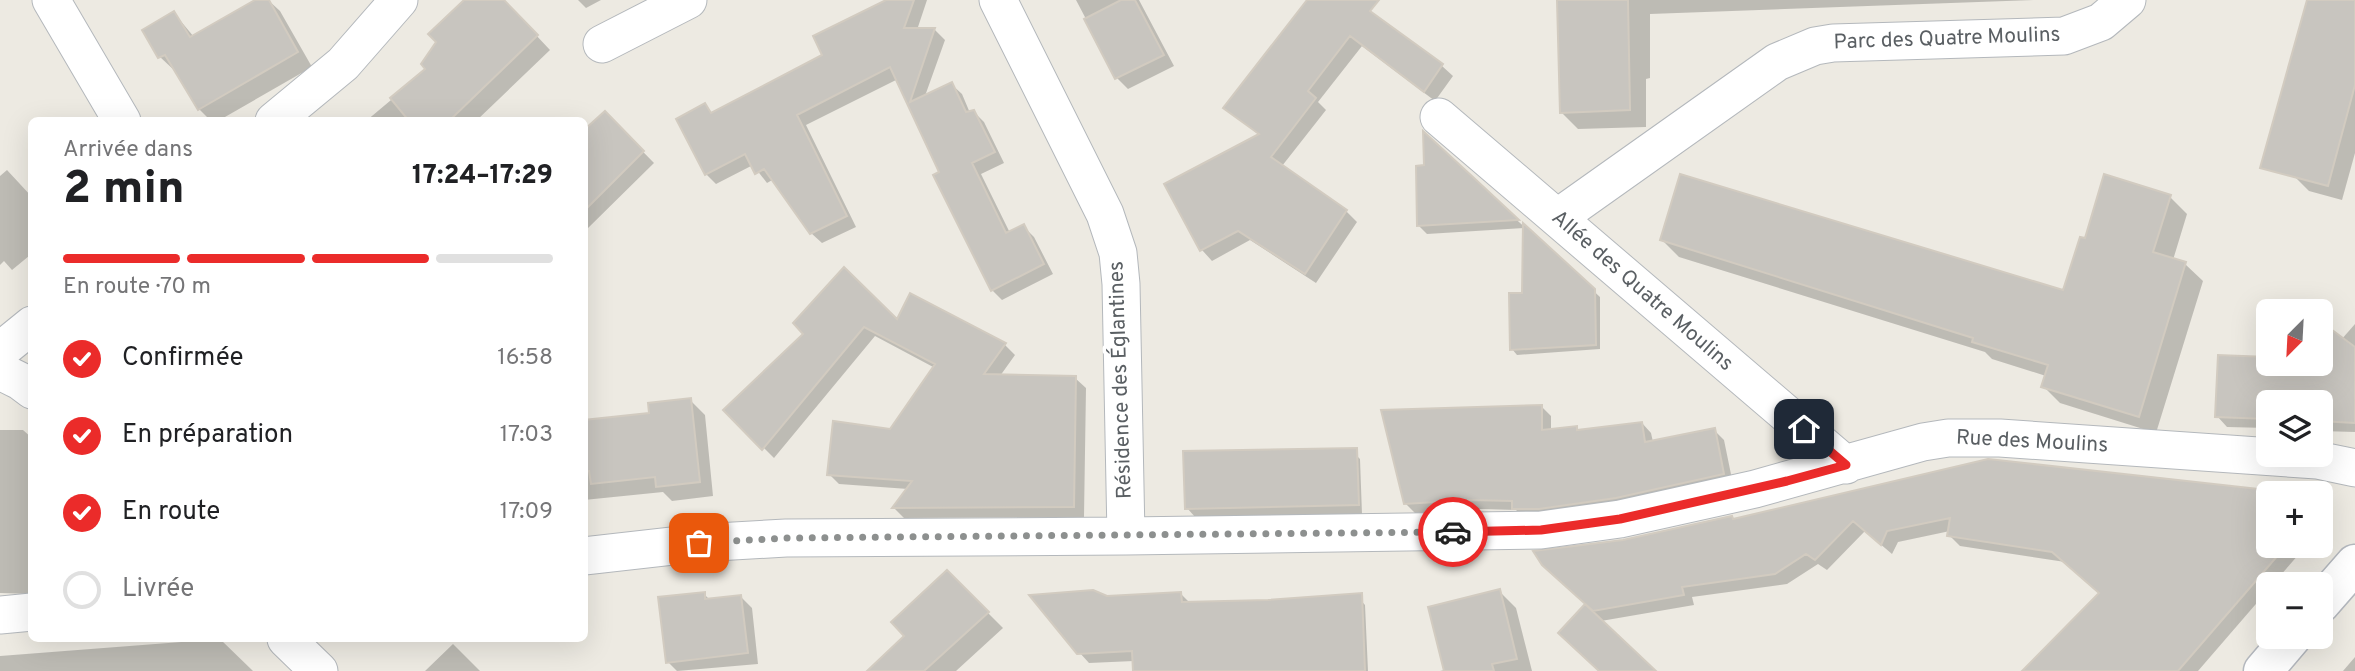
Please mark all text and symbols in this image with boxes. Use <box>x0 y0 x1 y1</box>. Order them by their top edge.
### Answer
street label: Parc des Quatre Moulins <box>1833 22 2061 56</box>
text: Arrivée dans <box>63 136 193 165</box>
text: 17:24–17:29 <box>412 160 553 193</box>
text: 2 min <box>63 161 185 220</box>
street label: Allée des Quatre Moulins <box>1545 205 1739 377</box>
street label: Résidence des Églantines <box>1102 261 1139 499</box>
text: En route · 70 m <box>63 273 211 302</box>
north arrow <box>2256 299 2333 376</box>
map controls <box>2256 299 2333 649</box>
icon: check <box>63 340 101 378</box>
text: Confirmée <box>122 342 244 375</box>
text: 16:58 <box>497 344 553 373</box>
button: layers <box>2256 390 2333 467</box>
pin <box>1774 399 1834 459</box>
icon: home <box>1785 410 1823 448</box>
icon: check <box>63 417 101 455</box>
text: En préparation <box>122 419 293 452</box>
text: 17:03 <box>500 421 553 450</box>
street label: Rue des Moulins <box>1955 425 2109 459</box>
button: + <box>2256 481 2333 558</box>
icon: check <box>63 494 101 532</box>
text: En route <box>122 496 220 529</box>
courier <box>1418 497 1488 567</box>
text: 17:09 <box>500 498 553 527</box>
pin <box>669 513 729 573</box>
icon: car <box>1434 513 1472 551</box>
icon: bag <box>680 524 718 562</box>
button: − <box>2256 572 2333 649</box>
text: Livrée <box>122 573 194 606</box>

